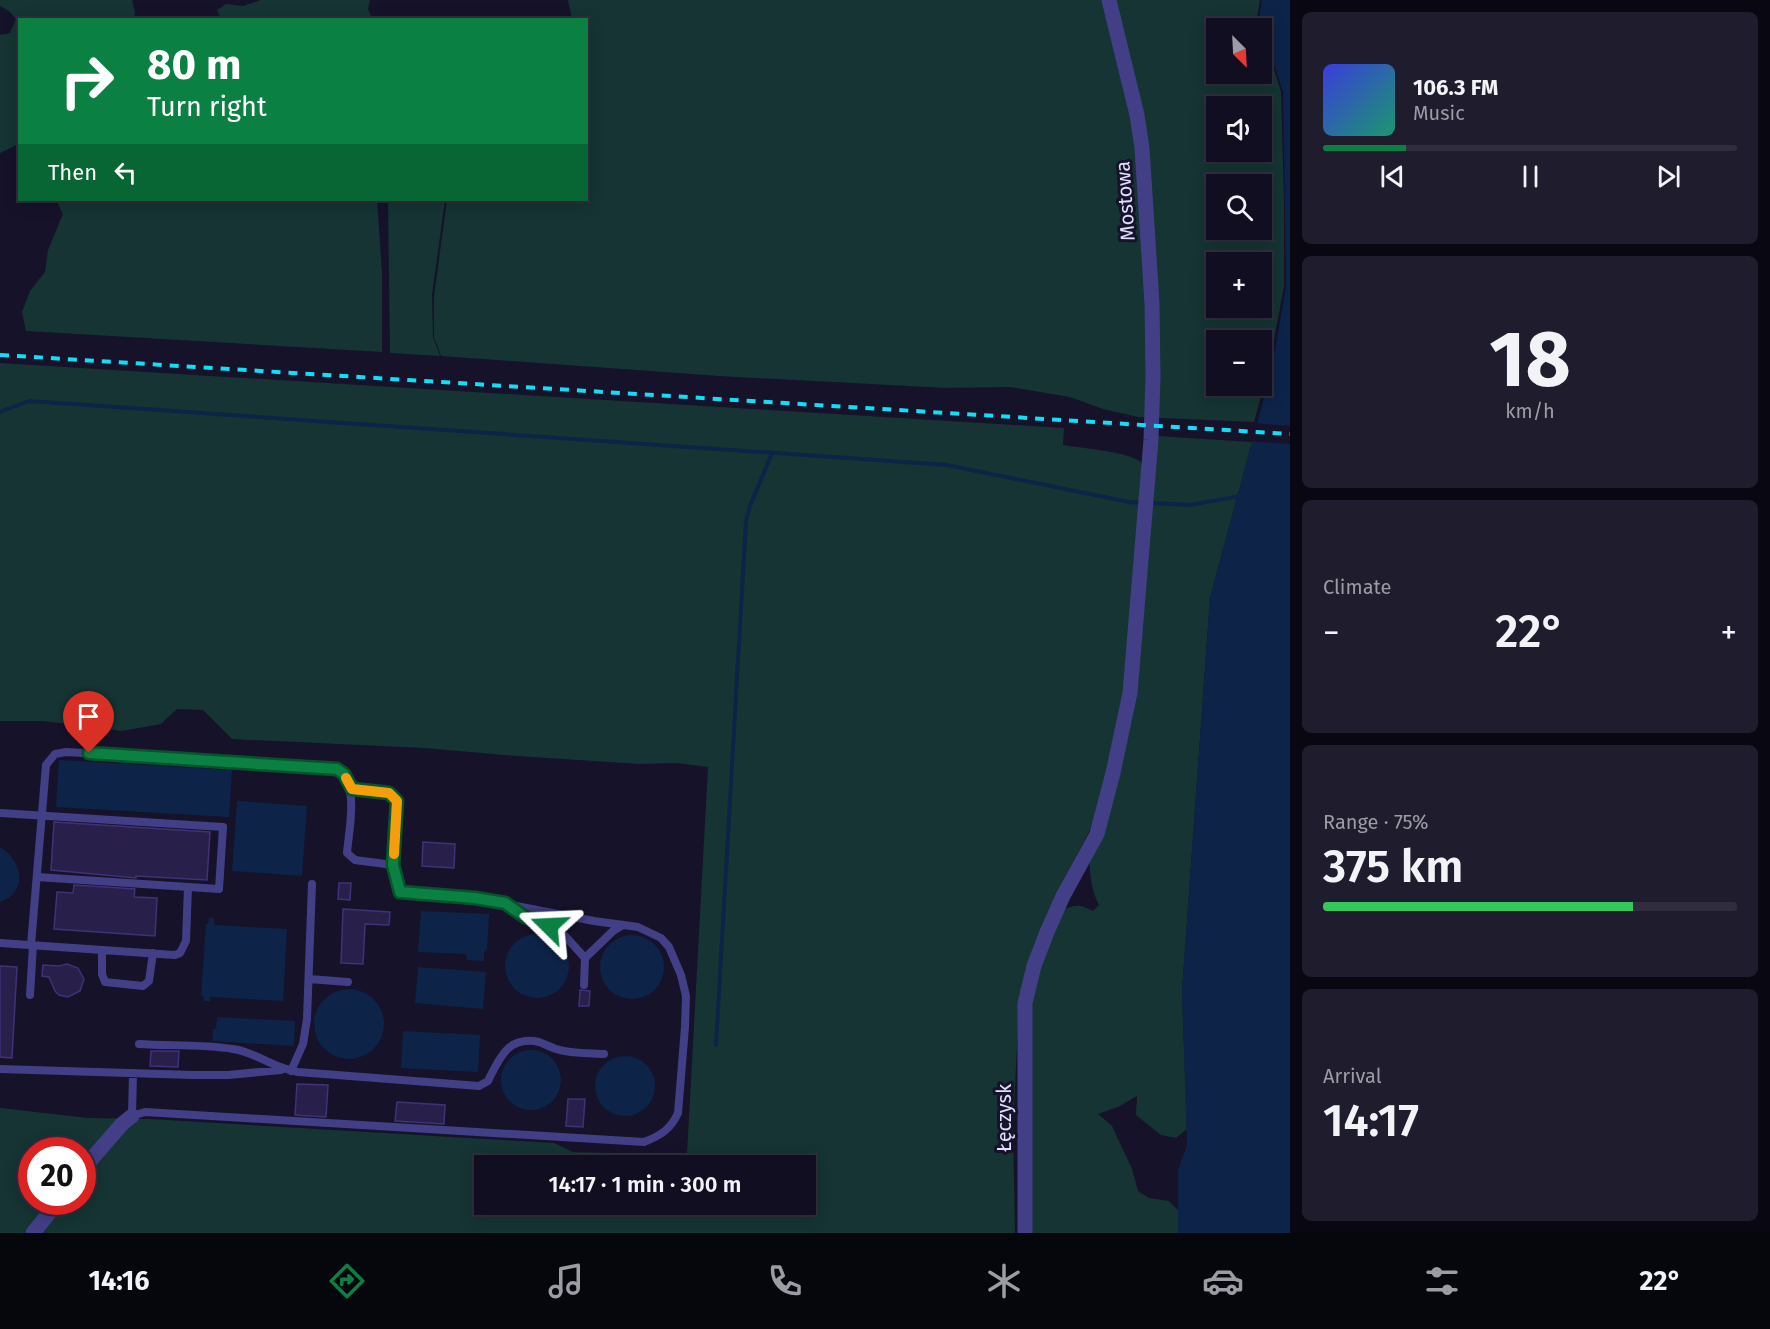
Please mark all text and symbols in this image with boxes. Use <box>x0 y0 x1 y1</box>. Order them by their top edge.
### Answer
north arrow <box>1206 18 1272 84</box>
map controls <box>1206 18 1272 396</box>
text: 80 m <box>147 40 241 90</box>
icon: right <box>48 42 126 120</box>
text: 106.3 FM <box>1413 74 1498 101</box>
text: Turn right <box>147 91 267 123</box>
button: sound <box>1206 96 1272 162</box>
text: Music <box>1413 101 1465 125</box>
icon: left <box>109 156 142 189</box>
text: Then <box>48 159 97 186</box>
street label: Mostowa <box>1110 160 1140 242</box>
icon: previous <box>1376 160 1409 193</box>
icon: pause <box>1514 160 1547 193</box>
icon: next <box>1652 160 1685 193</box>
button: search <box>1206 174 1272 240</box>
button: + <box>1206 252 1272 318</box>
text: 18 <box>1489 313 1571 407</box>
button: − <box>1206 330 1272 396</box>
text: km/h <box>1505 399 1555 423</box>
text: Climate <box>1323 575 1391 599</box>
text: 22° <box>1495 605 1565 659</box>
text: − <box>1323 613 1340 653</box>
text: + <box>1721 613 1737 653</box>
pin <box>63 691 114 753</box>
icon: arrive <box>72 700 105 733</box>
text: Range · 75% <box>1323 810 1429 834</box>
text: 375 km <box>1323 840 1463 894</box>
position arrow <box>517 894 581 958</box>
text: Arrival <box>1323 1064 1382 1088</box>
street label: Łęczysk <box>992 1083 1016 1152</box>
text: 14:17 <box>1323 1094 1419 1148</box>
speed limit sign: 20 <box>18 1137 96 1215</box>
text: 14:17 · 1 min · 300 m <box>549 1171 741 1198</box>
icon: directions <box>326 1260 368 1302</box>
icon: music <box>545 1260 587 1302</box>
icon: phone <box>764 1260 806 1302</box>
icon: climate <box>983 1260 1025 1302</box>
icon: car <box>1202 1260 1244 1302</box>
icon: filters <box>1421 1260 1463 1302</box>
text: 14:16 <box>88 1265 150 1297</box>
text: 22° <box>1640 1265 1682 1297</box>

